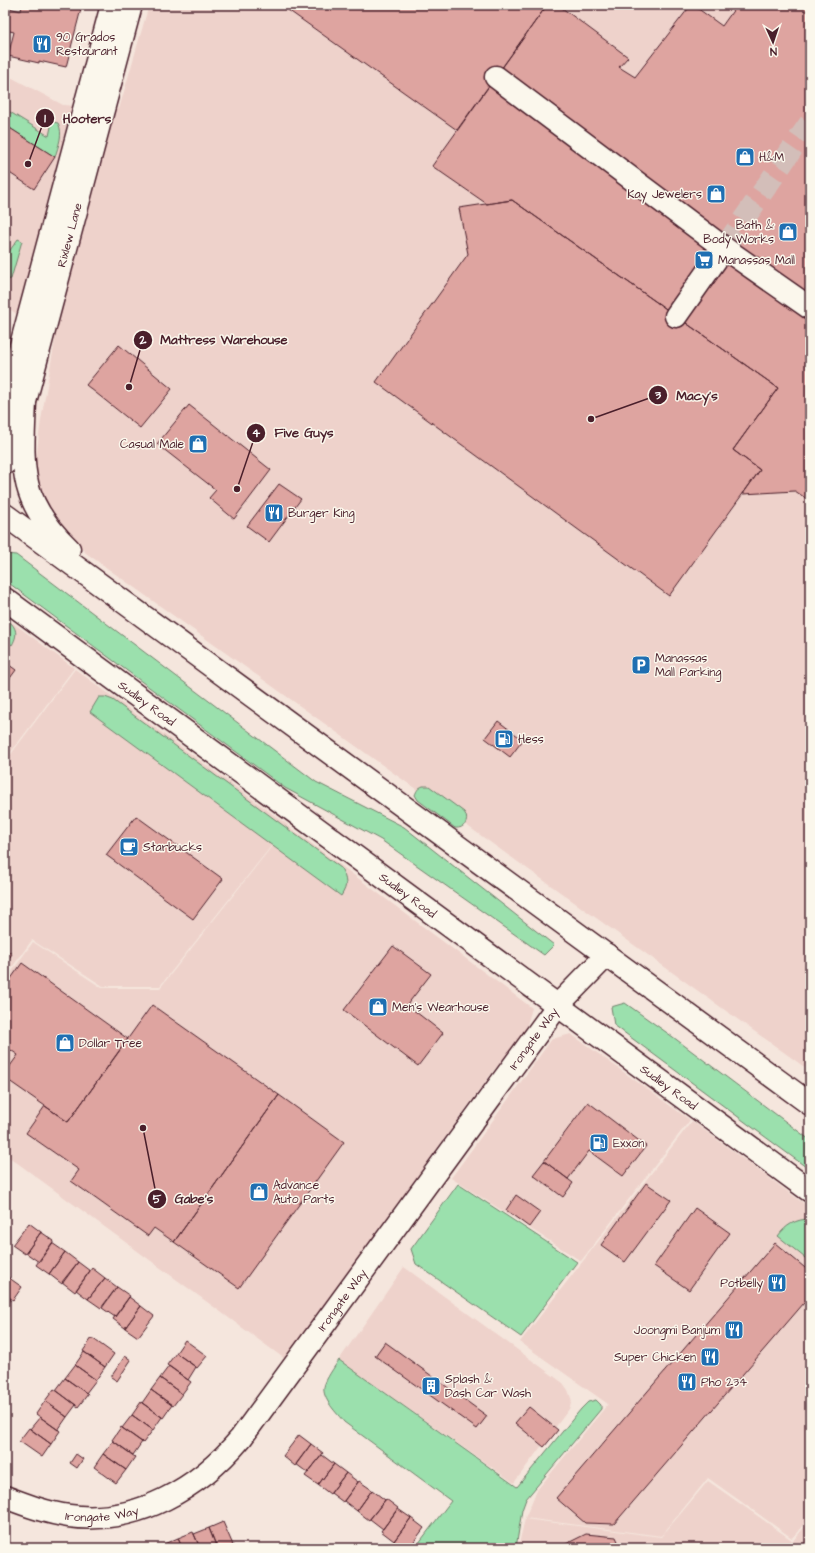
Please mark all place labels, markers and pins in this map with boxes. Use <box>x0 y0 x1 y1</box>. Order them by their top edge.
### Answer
place label: 90 Grados Restaurant <box>56 29 118 60</box>
restaurant icon: 90 Grados Restaurant <box>31 33 53 55</box>
callout: Hooters <box>35 106 119 131</box>
shop icon: H&M <box>734 146 756 168</box>
place label: H&M <box>759 149 784 166</box>
shop icon: Kay Jewelers <box>705 183 727 205</box>
place label: Kay Jewelers <box>627 186 702 204</box>
place label: Bath & Body Works <box>703 217 774 249</box>
shop icon: Bath & Body Works <box>777 221 799 243</box>
supermarket icon: Manassas Mall <box>693 249 715 271</box>
place label: Manassas Mall <box>718 252 795 269</box>
callout: Mattress Warehouse <box>133 327 296 352</box>
callout: Macy's <box>648 383 726 408</box>
callout: Five Guys <box>246 420 342 445</box>
shop icon: Casual Male <box>187 433 209 455</box>
place label: Casual Male <box>120 436 184 453</box>
restaurant icon: Burger King <box>263 502 285 524</box>
place label: Burger King <box>288 505 355 523</box>
place label: Manassas Mall Parking <box>655 650 721 682</box>
parking icon: Manassas Mall Parking <box>630 654 652 676</box>
fuel station icon: Hess <box>493 728 515 750</box>
place label: Hess <box>518 731 544 748</box>
cafe icon: Starbucks <box>118 836 140 858</box>
place label: Starbucks <box>143 839 202 856</box>
shop icon: Men's Wearhouse <box>367 996 389 1018</box>
place label: Men's Wearhouse <box>392 999 490 1016</box>
shop icon: Dollar Tree <box>54 1032 76 1054</box>
place label: Dollar Tree <box>79 1035 142 1052</box>
fuel station icon: Exxon <box>588 1132 610 1154</box>
place label: Exxon <box>613 1135 644 1152</box>
place label: Advance Auto Parts <box>273 1177 334 1208</box>
shop icon: Advance Auto Parts <box>248 1181 270 1203</box>
callout: Gabe's <box>147 1186 221 1211</box>
restaurant icon: Potbelly <box>766 1272 788 1294</box>
place label: Potbelly <box>720 1275 763 1293</box>
restaurant icon: Joongmi Banjum <box>723 1319 745 1341</box>
place label: Joongmi Banjum <box>634 1322 721 1340</box>
restaurant icon: Super Chicken <box>699 1346 721 1368</box>
place label: Super Chicken <box>614 1349 696 1366</box>
place label: Splash & Dash Car Wash <box>445 1371 531 1402</box>
restaurant icon: Pho 234 <box>676 1371 698 1393</box>
place label: Pho 234 <box>701 1374 747 1391</box>
building icon: Splash & Dash Car Wash <box>420 1375 442 1397</box>

